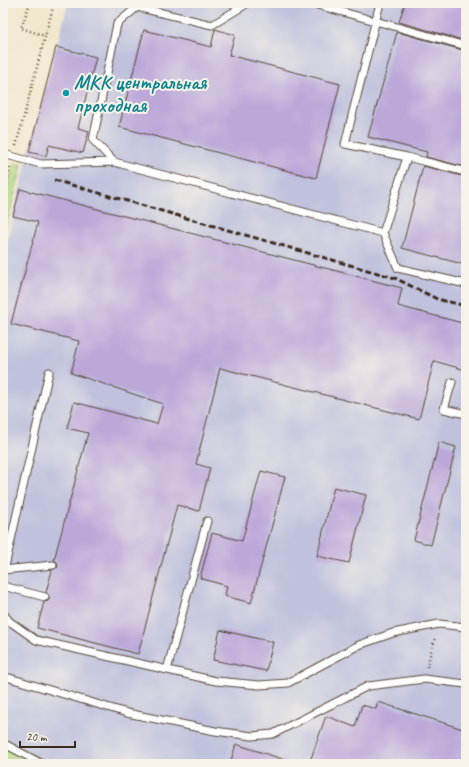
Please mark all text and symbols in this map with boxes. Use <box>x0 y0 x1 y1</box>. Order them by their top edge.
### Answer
place label: МКК центральная проходная <box>74 70 208 118</box>
marker: МКК центральная проходная <box>61 88 71 98</box>
scale bar <box>20 723 75 749</box>
text: 20 m <box>26 729 48 745</box>

